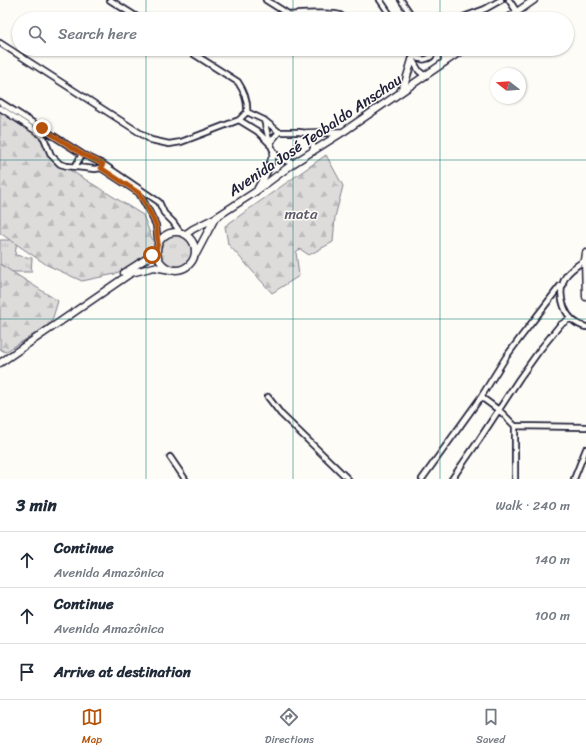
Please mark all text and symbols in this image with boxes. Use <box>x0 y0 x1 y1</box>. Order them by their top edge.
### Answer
search box <box>12 12 574 56</box>
text: Search here <box>58 21 137 47</box>
icon: search <box>26 23 48 45</box>
street label: Avenida José Teobaldo Anschau <box>222 67 407 204</box>
north arrow <box>490 68 526 104</box>
route end <box>33 119 51 137</box>
park label: mata <box>284 201 318 227</box>
route start <box>143 246 161 264</box>
text: 3 min <box>16 490 57 520</box>
text: Walk · 240 m <box>495 494 570 517</box>
text: Continue <box>54 535 114 561</box>
text: 140 m <box>535 548 570 571</box>
icon: ahead <box>16 549 38 571</box>
text: Avenida Amazônica <box>54 561 164 584</box>
text: Continue <box>54 591 114 617</box>
text: 100 m <box>535 604 570 627</box>
icon: ahead <box>16 605 38 627</box>
text: Avenida Amazônica <box>54 617 164 640</box>
text: Arrive at destination <box>54 659 191 685</box>
icon: arrive <box>16 661 38 683</box>
tab: Map <box>81 706 103 749</box>
tab: Directions <box>265 706 314 749</box>
tab: Saved <box>476 706 505 749</box>

